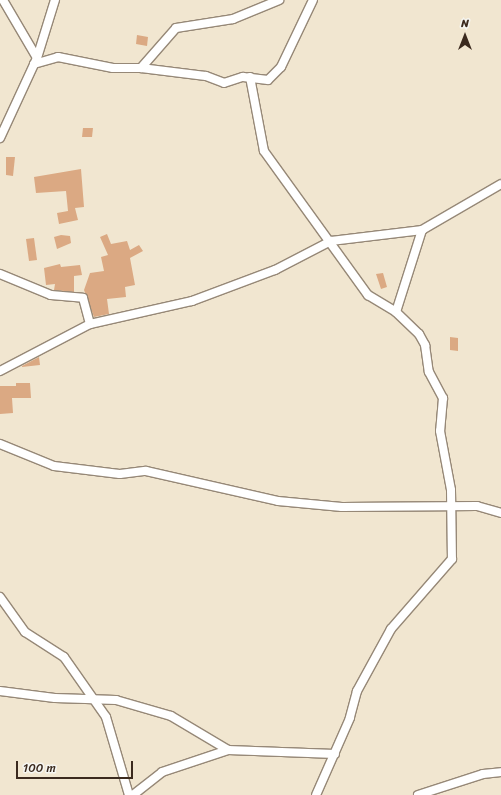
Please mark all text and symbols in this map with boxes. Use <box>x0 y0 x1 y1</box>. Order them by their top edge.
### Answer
text: N <box>461 14 469 33</box>
north arrow <box>445 16 485 56</box>
scale bar <box>18 753 135 779</box>
text: 100 m <box>23 757 56 779</box>

